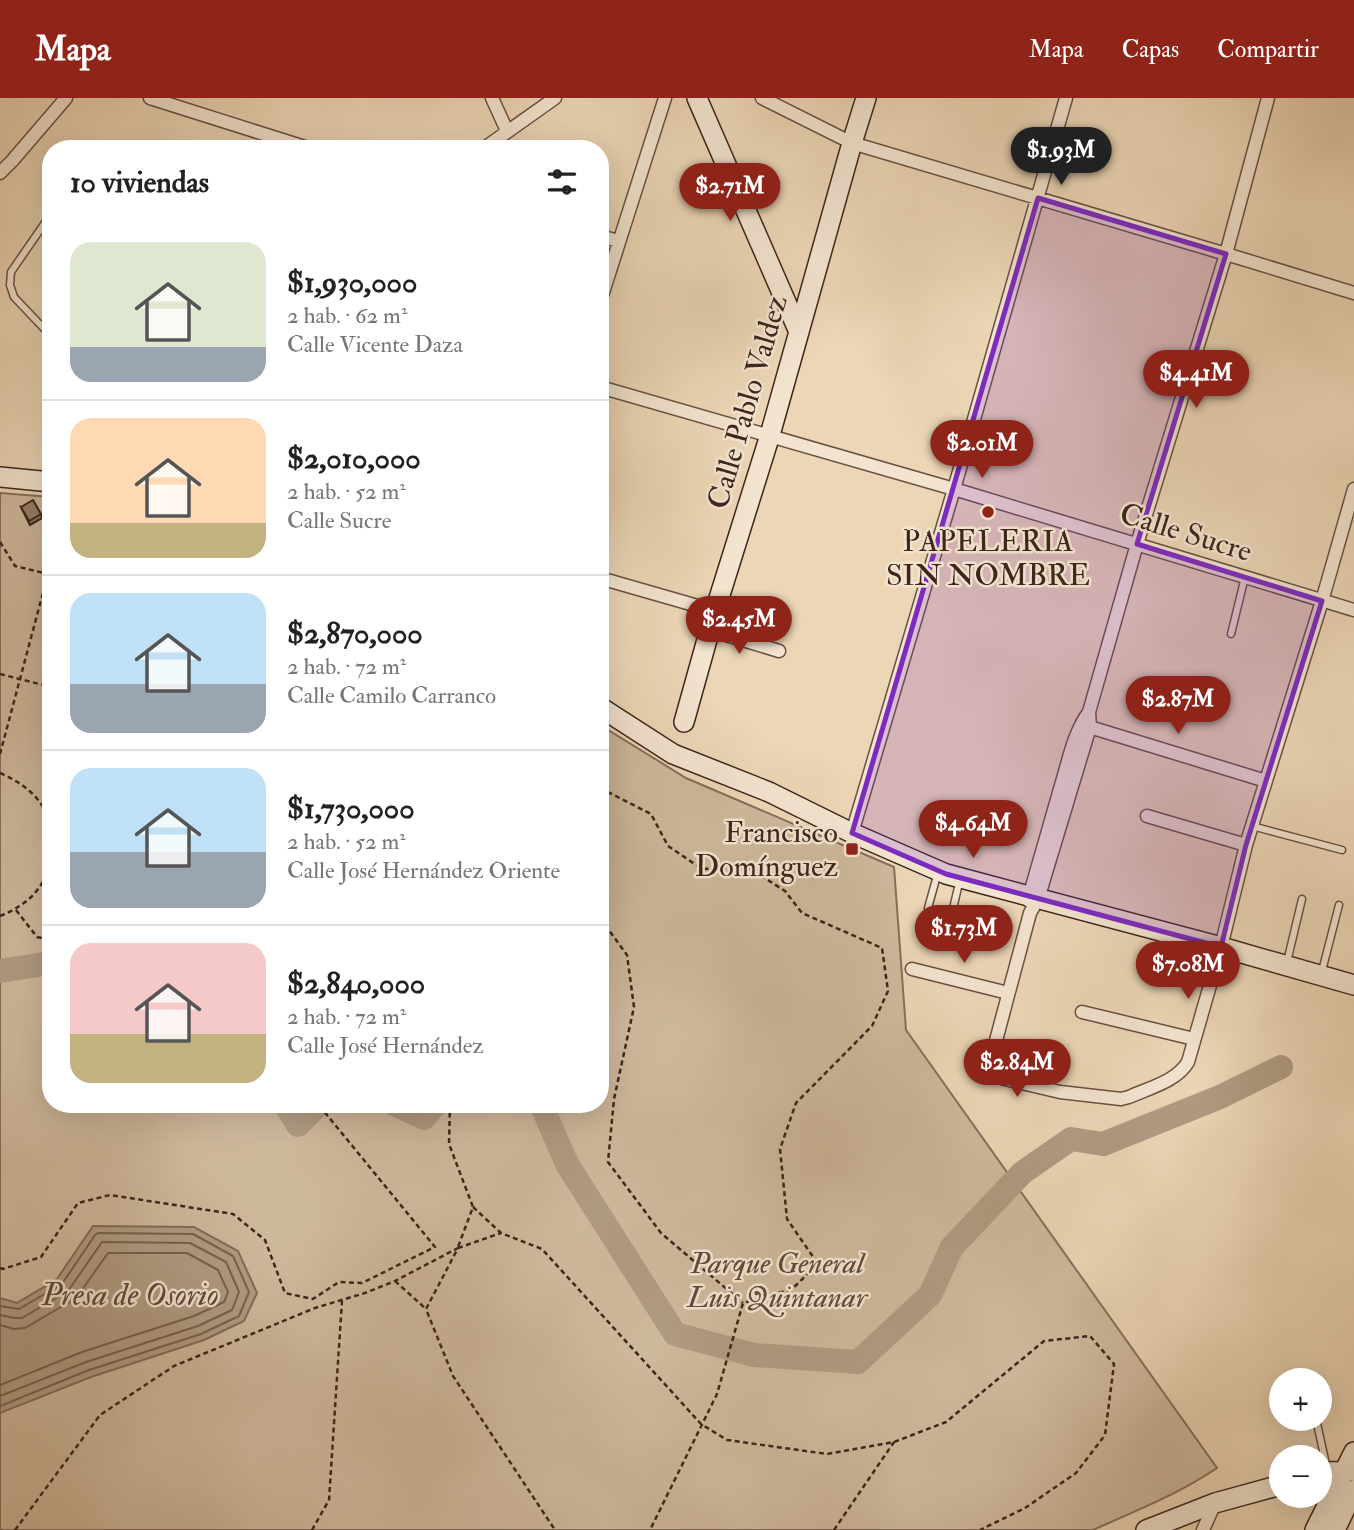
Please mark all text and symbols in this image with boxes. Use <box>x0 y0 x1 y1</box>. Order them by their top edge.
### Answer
text: Mapa <box>35 29 111 70</box>
text: Mapa <box>1029 34 1084 65</box>
text: Capas <box>1122 34 1179 65</box>
text: Compartir <box>1217 34 1319 65</box>
pin: $1.93M <box>1004 127 1118 187</box>
text: $1.93M <box>1027 135 1095 164</box>
icon: filters <box>543 163 581 201</box>
text: 10 viviendas <box>70 164 209 201</box>
pin: $2.71M <box>673 164 787 223</box>
text: $2.71M <box>695 171 765 200</box>
text: $1,930,000 <box>287 264 417 301</box>
icon: home <box>126 270 210 354</box>
street label: Calle Pablo Valdez <box>699 291 796 513</box>
text: 2 hab. · 62 m² <box>287 301 407 330</box>
text: Calle Vicente Daza <box>287 330 463 359</box>
pin: $4.41M <box>1139 350 1253 410</box>
text: $4.41M <box>1159 358 1233 387</box>
pin: $2.01M <box>925 420 1039 480</box>
text: $2.01M <box>946 428 1018 457</box>
text: $2,010,000 <box>287 440 421 477</box>
icon: home <box>126 446 210 530</box>
text: 2 hab. · 52 m² <box>287 477 406 506</box>
street label: Calle Sucre <box>1115 495 1256 570</box>
marker: PAPELERIA SIN NOMBRE <box>980 504 996 520</box>
text: Calle Sucre <box>287 506 391 535</box>
place label: PAPELERIA SIN NOMBRE <box>886 523 1090 594</box>
pin: $2.45M <box>682 596 796 656</box>
text: $2.45M <box>702 604 776 633</box>
text: $2,870,000 <box>287 615 423 652</box>
icon: home <box>126 621 210 705</box>
text: 2 hab. · 72 m² <box>287 652 406 681</box>
pin: $2.87M <box>1121 676 1235 736</box>
text: Calle Camilo Carranco <box>287 681 496 710</box>
text: $2.87M <box>1142 684 1214 713</box>
text: $1,730,000 <box>287 790 415 827</box>
icon: home <box>126 796 210 880</box>
pin: $4.64M <box>916 800 1030 860</box>
text: $4.64M <box>935 808 1011 837</box>
place label: Francisco Domínguez <box>695 814 838 885</box>
text: 2 hab. · 52 m² <box>287 827 406 856</box>
marker: Francisco Domínguez <box>844 841 860 857</box>
text: Calle José Hernández Oriente <box>287 856 560 885</box>
pin: $1.73M <box>907 906 1021 965</box>
text: $1.73M <box>931 913 997 942</box>
pin: $7.08M <box>1131 942 1245 1001</box>
text: $7.08M <box>1152 949 1224 978</box>
text: $2,840,000 <box>287 965 425 1002</box>
icon: home <box>126 971 210 1055</box>
text: 2 hab. · 72 m² <box>287 1002 406 1031</box>
text: Calle José Hernández <box>287 1031 484 1060</box>
pin: $2.84M <box>960 1040 1074 1099</box>
text: $2.84M <box>980 1047 1054 1076</box>
park label: Parque General Luis Quintanar <box>686 1245 869 1318</box>
water label: Presa de Osorio <box>40 1275 219 1315</box>
map controls <box>1269 1368 1332 1508</box>
button: + <box>1269 1368 1332 1431</box>
button: − <box>1269 1445 1332 1508</box>

